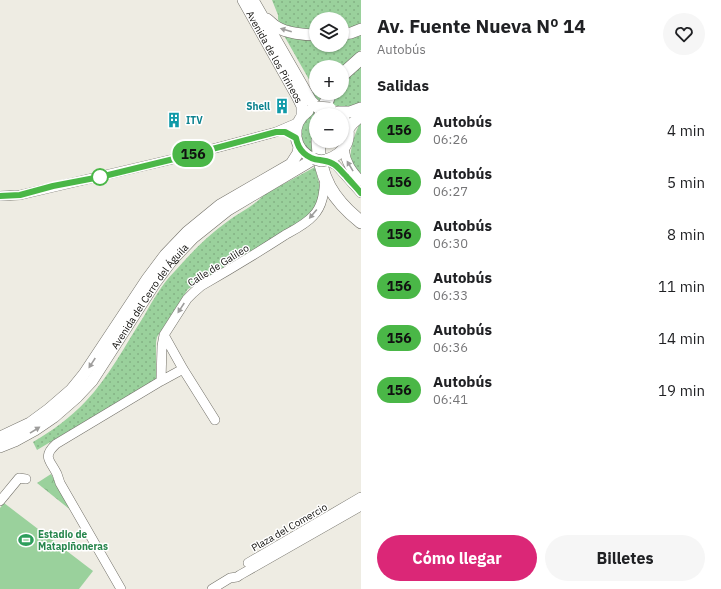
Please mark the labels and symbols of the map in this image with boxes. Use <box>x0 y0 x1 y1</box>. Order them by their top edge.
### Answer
street label: Avenida de los Pirineos <box>243 8 305 105</box>
one-way arrow <box>280 27 292 33</box>
building icon: Shell <box>273 97 291 115</box>
place label: Shell <box>246 100 270 113</box>
building icon: ITV <box>165 111 183 129</box>
place label: ITV <box>186 114 203 127</box>
line badge: 156 <box>170 141 216 167</box>
one-way arrow <box>346 161 354 171</box>
unlabelled marker <box>91 168 109 186</box>
one-way arrow <box>309 209 318 220</box>
street label: Avenida del Cerro del Águila <box>108 241 192 352</box>
street label: Calle de Galileo <box>185 241 252 289</box>
one-way arrow <box>177 303 185 314</box>
one-way arrow <box>88 357 96 368</box>
one-way arrow <box>30 426 40 434</box>
street label: Plaza del Comercio <box>249 500 330 554</box>
place label: Estadio de Matapiñoneras <box>38 528 108 553</box>
sports icon: Estadio de Matapiñoneras <box>17 531 35 549</box>

